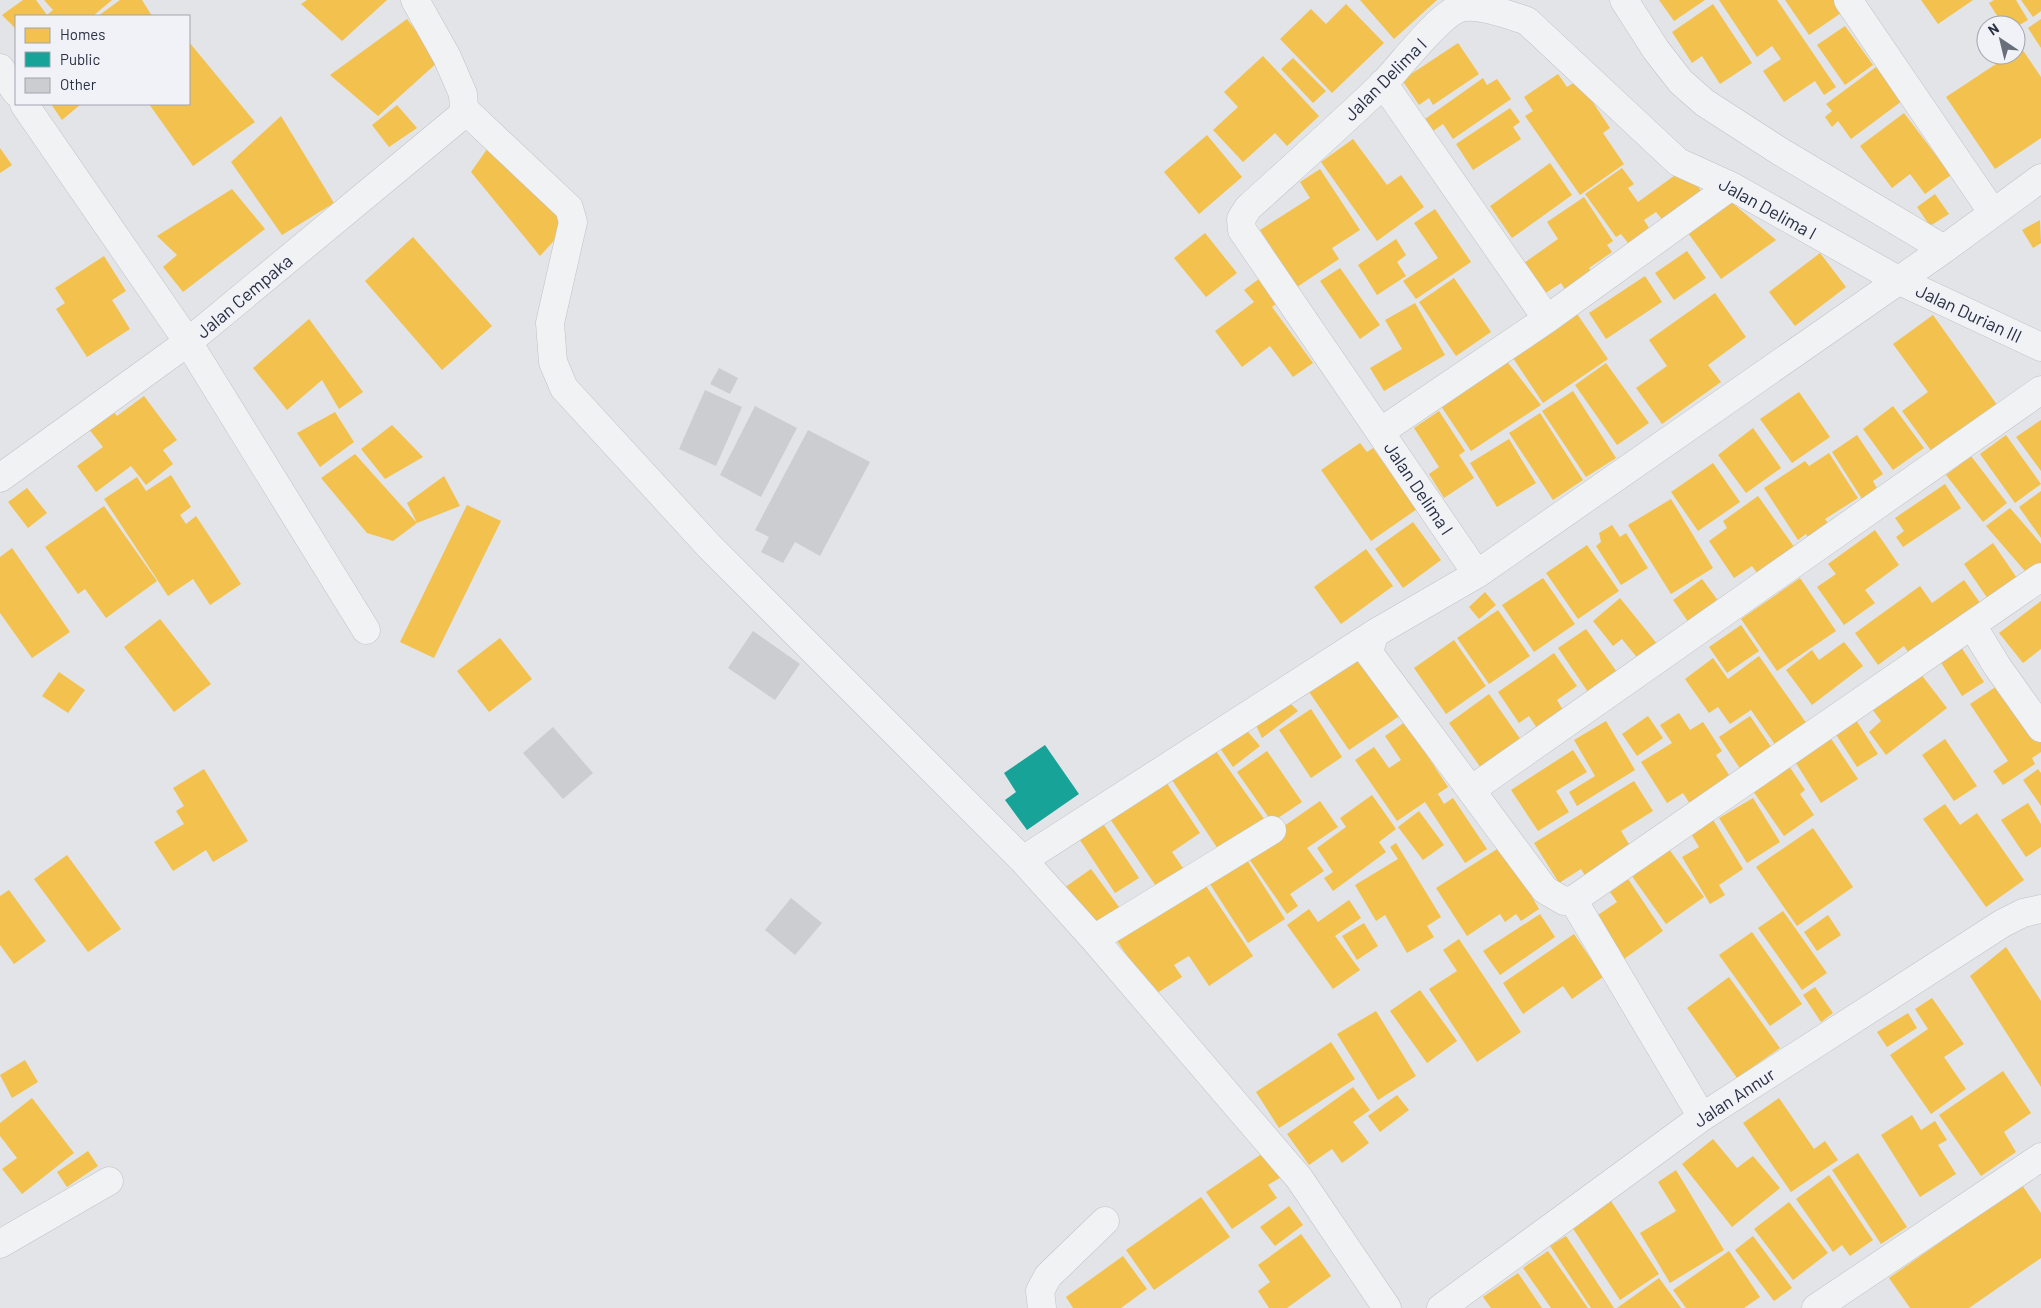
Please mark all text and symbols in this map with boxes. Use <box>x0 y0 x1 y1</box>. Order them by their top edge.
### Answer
legend <box>15 15 190 105</box>
north arrow <box>1976 15 2026 65</box>
text: N <box>1985 19 2002 39</box>
text: Homes <box>60 25 105 43</box>
street label: Jalan Delima I <box>1339 33 1431 125</box>
text: Public <box>60 50 100 68</box>
text: Other <box>60 75 97 93</box>
street label: Jalan Delima I <box>1715 172 1821 244</box>
street label: Jalan Cempaka <box>191 249 297 343</box>
street label: Jalan Durian III <box>1913 279 2025 347</box>
street label: Jalan Delima I <box>1380 437 1458 539</box>
street label: Jalan Annur <box>1689 1062 1779 1131</box>

